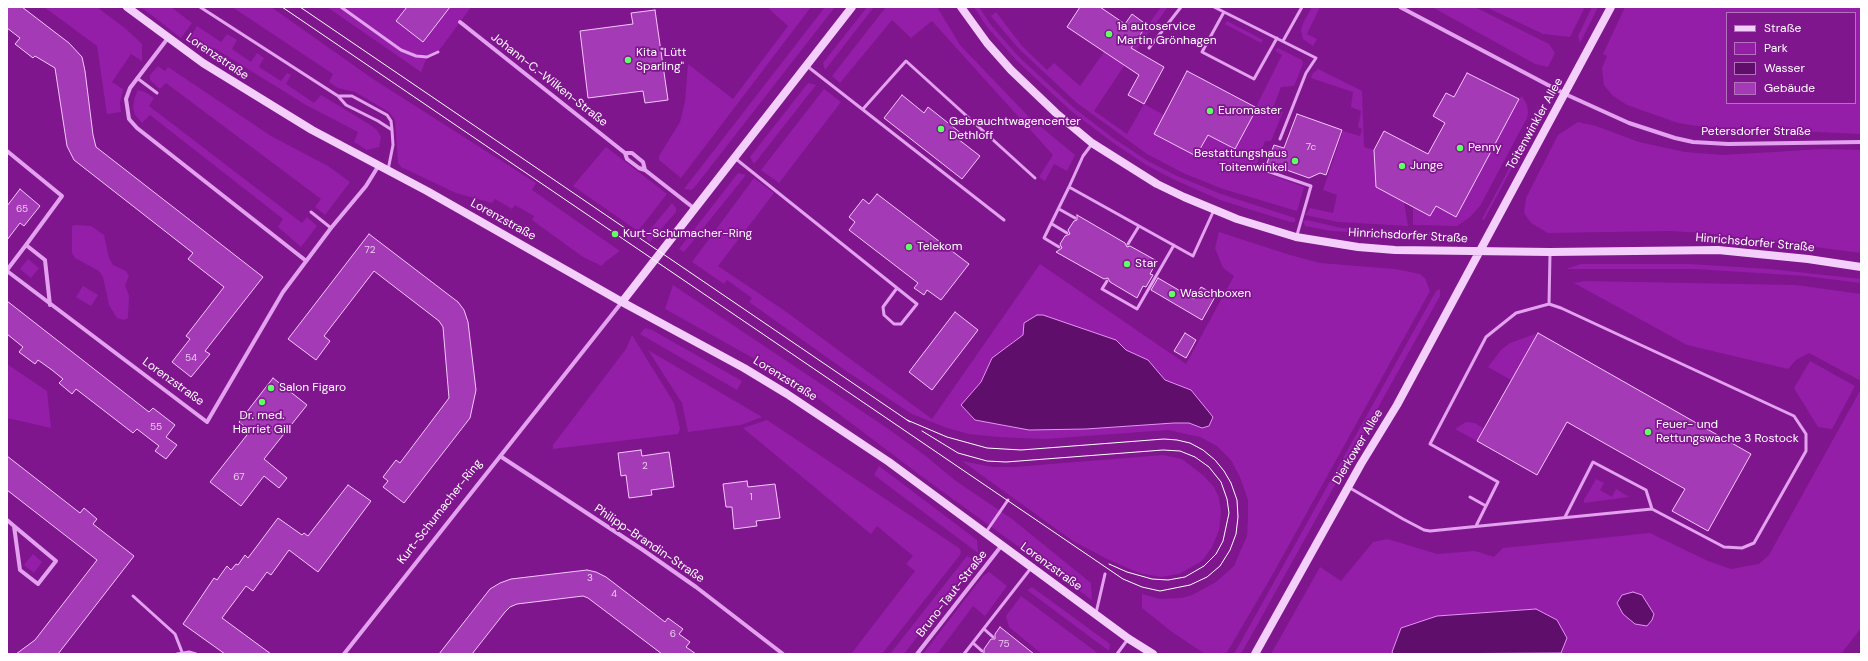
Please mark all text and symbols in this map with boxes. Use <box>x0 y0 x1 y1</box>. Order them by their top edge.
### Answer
legend <box>1726 12 1856 104</box>
place label: 1a autoservice Martin Grönhagen <box>1117 20 1217 48</box>
text: Straße <box>1764 20 1801 36</box>
marker: 1a autoservice Martin Grönhagen <box>1104 29 1114 39</box>
street label: Johann-C.-Wilken-Straße <box>488 30 610 130</box>
street label: Lorenzstraße <box>183 31 251 83</box>
text: Park <box>1764 40 1788 56</box>
place label: Kita "Lütt Sparling" <box>636 46 686 74</box>
marker: Kita "Lütt Sparling" <box>623 55 633 65</box>
text: Wasser <box>1764 60 1805 76</box>
street label: Toitenwinkler Allee <box>1504 75 1566 173</box>
text: Gebäude <box>1764 80 1815 96</box>
place label: Euromaster <box>1218 104 1282 118</box>
marker: Euromaster <box>1205 106 1215 116</box>
place label: Gebrauchtwagencenter Dethloff <box>949 115 1081 143</box>
marker: Gebrauchtwagencenter Dethloff <box>936 124 946 134</box>
street label: Petersdorfer Straße <box>1701 125 1811 139</box>
house number: 7c <box>1306 141 1316 153</box>
place label: Penny <box>1468 141 1502 155</box>
marker: Penny <box>1455 143 1465 153</box>
place label: Bestattungshaus Toitenwinkel <box>1194 147 1287 175</box>
marker: Bestattungshaus Toitenwinkel <box>1290 156 1300 166</box>
place label: Junge <box>1410 159 1443 173</box>
marker: Junge <box>1397 161 1407 171</box>
street label: Lorenzstraße <box>468 196 538 244</box>
house number: 65 <box>16 203 28 215</box>
street label: Hinrichsdorfer Straße <box>1348 226 1468 246</box>
place label: Kurt-Schumacher-Ring <box>623 227 752 241</box>
marker: Kurt-Schumacher-Ring <box>610 229 620 239</box>
street label: Hinrichsdorfer Straße <box>1695 231 1815 255</box>
place label: Telekom <box>917 240 962 254</box>
marker: Telekom <box>904 242 914 252</box>
house number: 72 <box>365 244 375 256</box>
place label: Star <box>1135 257 1158 271</box>
marker: Star <box>1122 259 1132 269</box>
place label: Waschboxen <box>1180 287 1251 301</box>
marker: Waschboxen <box>1167 289 1177 299</box>
house number: 54 <box>185 352 197 364</box>
street label: Lorenzstraße <box>750 354 820 404</box>
street label: Lorenzstraße <box>139 355 207 409</box>
place label: Salon Figaro <box>279 381 346 395</box>
marker: Salon Figaro <box>266 383 276 393</box>
marker: Dr. med. Harriet Gill <box>257 397 267 407</box>
street label: Dierkower Allee <box>1330 407 1386 487</box>
place label: Dr. med. Harriet Gill <box>233 409 291 437</box>
place label: Feuer- und Rettungswache 3 Rostock <box>1656 418 1799 446</box>
house number: 55 <box>150 421 162 433</box>
marker: Feuer- und Rettungswache 3 Rostock <box>1643 427 1653 437</box>
street label: Kurt-Schumacher-Ring <box>395 457 485 567</box>
house number: 2 <box>642 460 648 472</box>
house number: 67 <box>233 471 245 483</box>
house number: 1 <box>749 491 753 503</box>
street label: Philipp-Brandin-Straße <box>591 502 707 586</box>
street label: Lorenzstraße <box>1017 540 1085 594</box>
street label: Bruno-Taut-Straße <box>914 548 990 640</box>
house number: 3 <box>587 572 593 584</box>
house number: 4 <box>611 588 617 600</box>
house number: 6 <box>670 628 676 640</box>
house number: 75 <box>998 638 1010 650</box>

